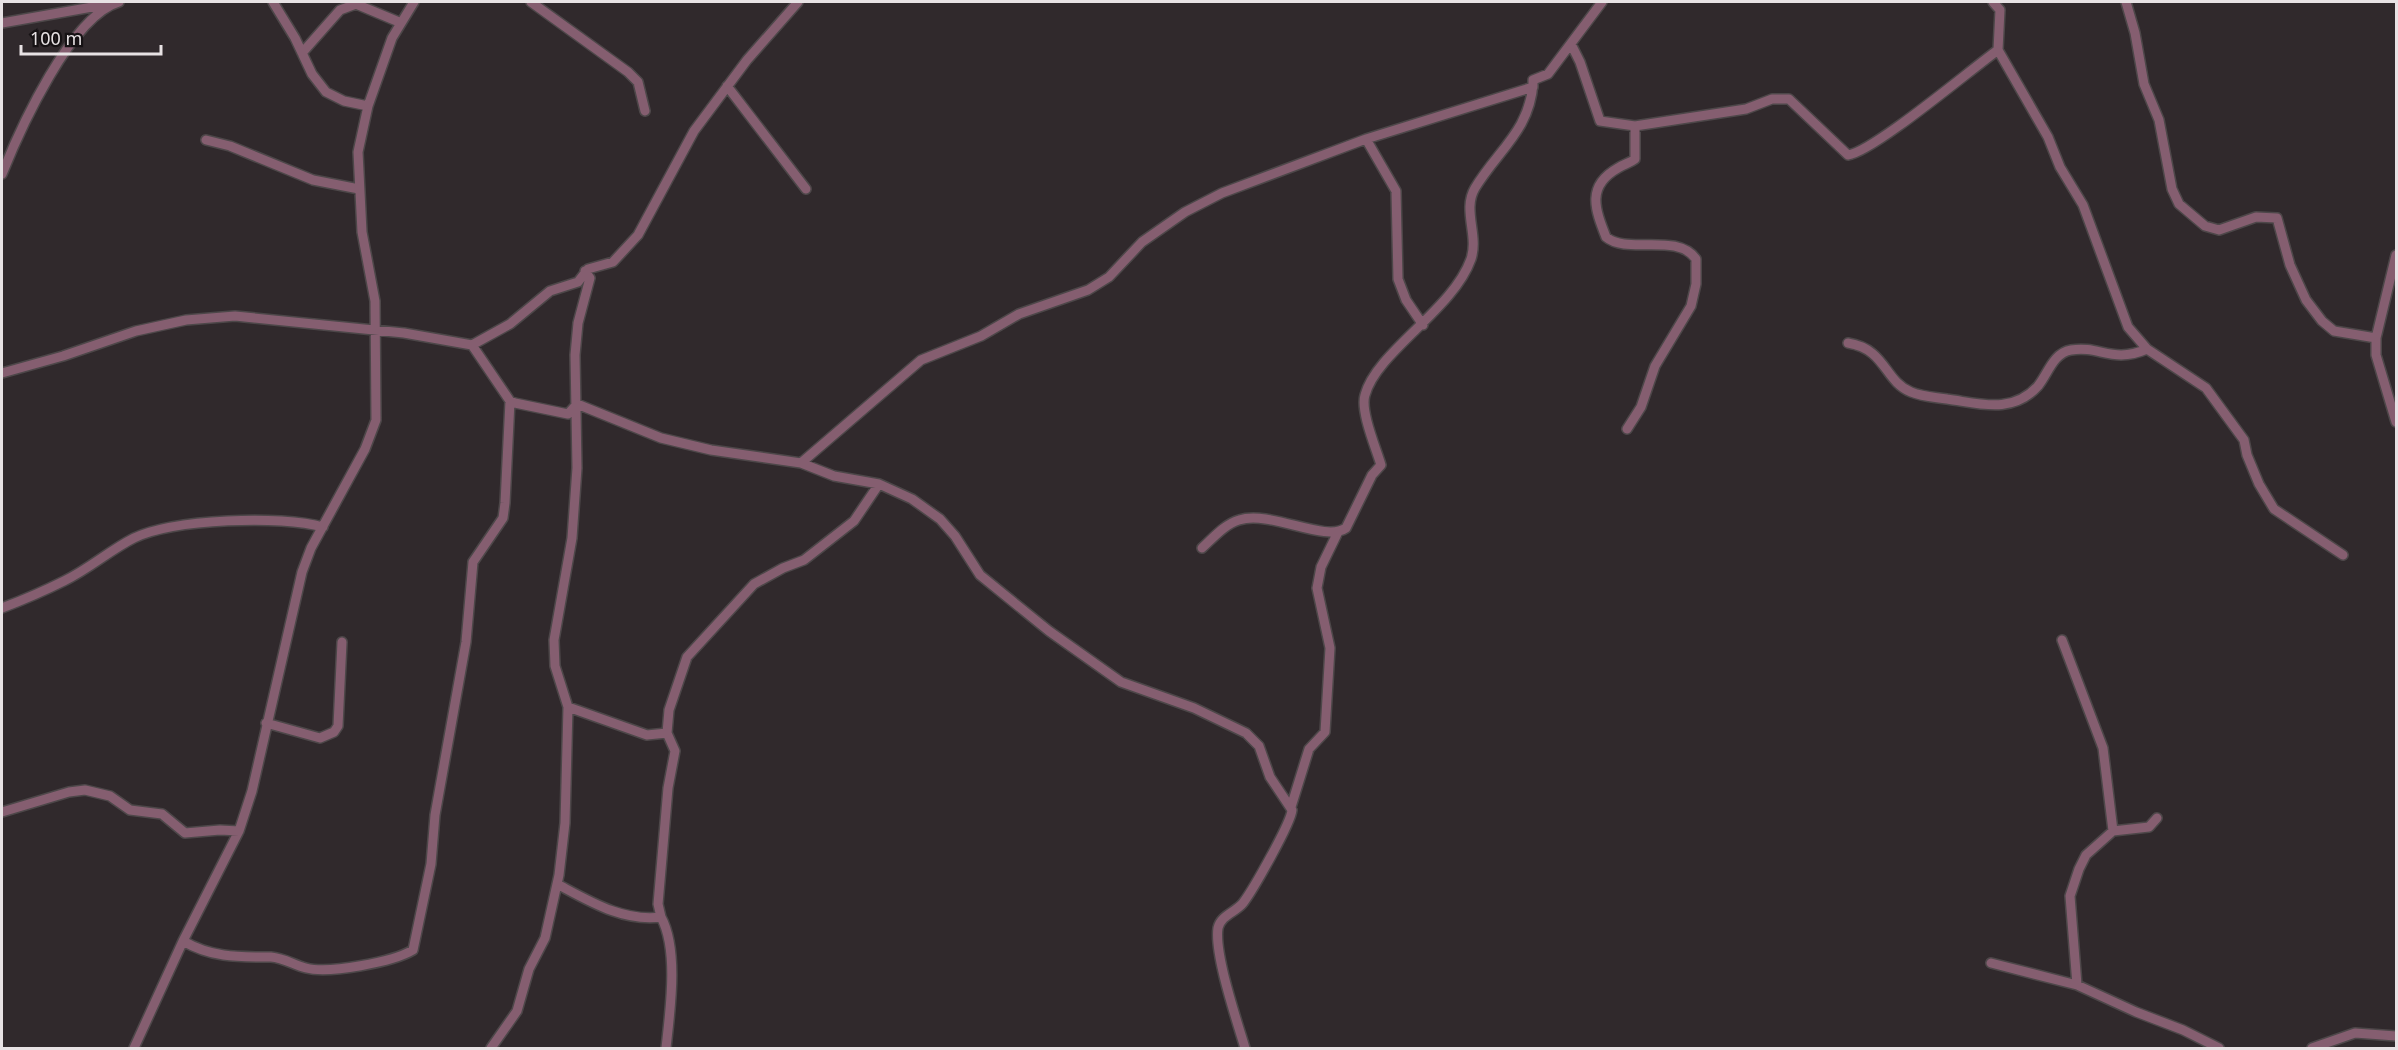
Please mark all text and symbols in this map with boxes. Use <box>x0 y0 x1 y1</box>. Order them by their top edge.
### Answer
scale bar <box>21 18 160 56</box>
text: 100 m <box>30 26 82 50</box>

